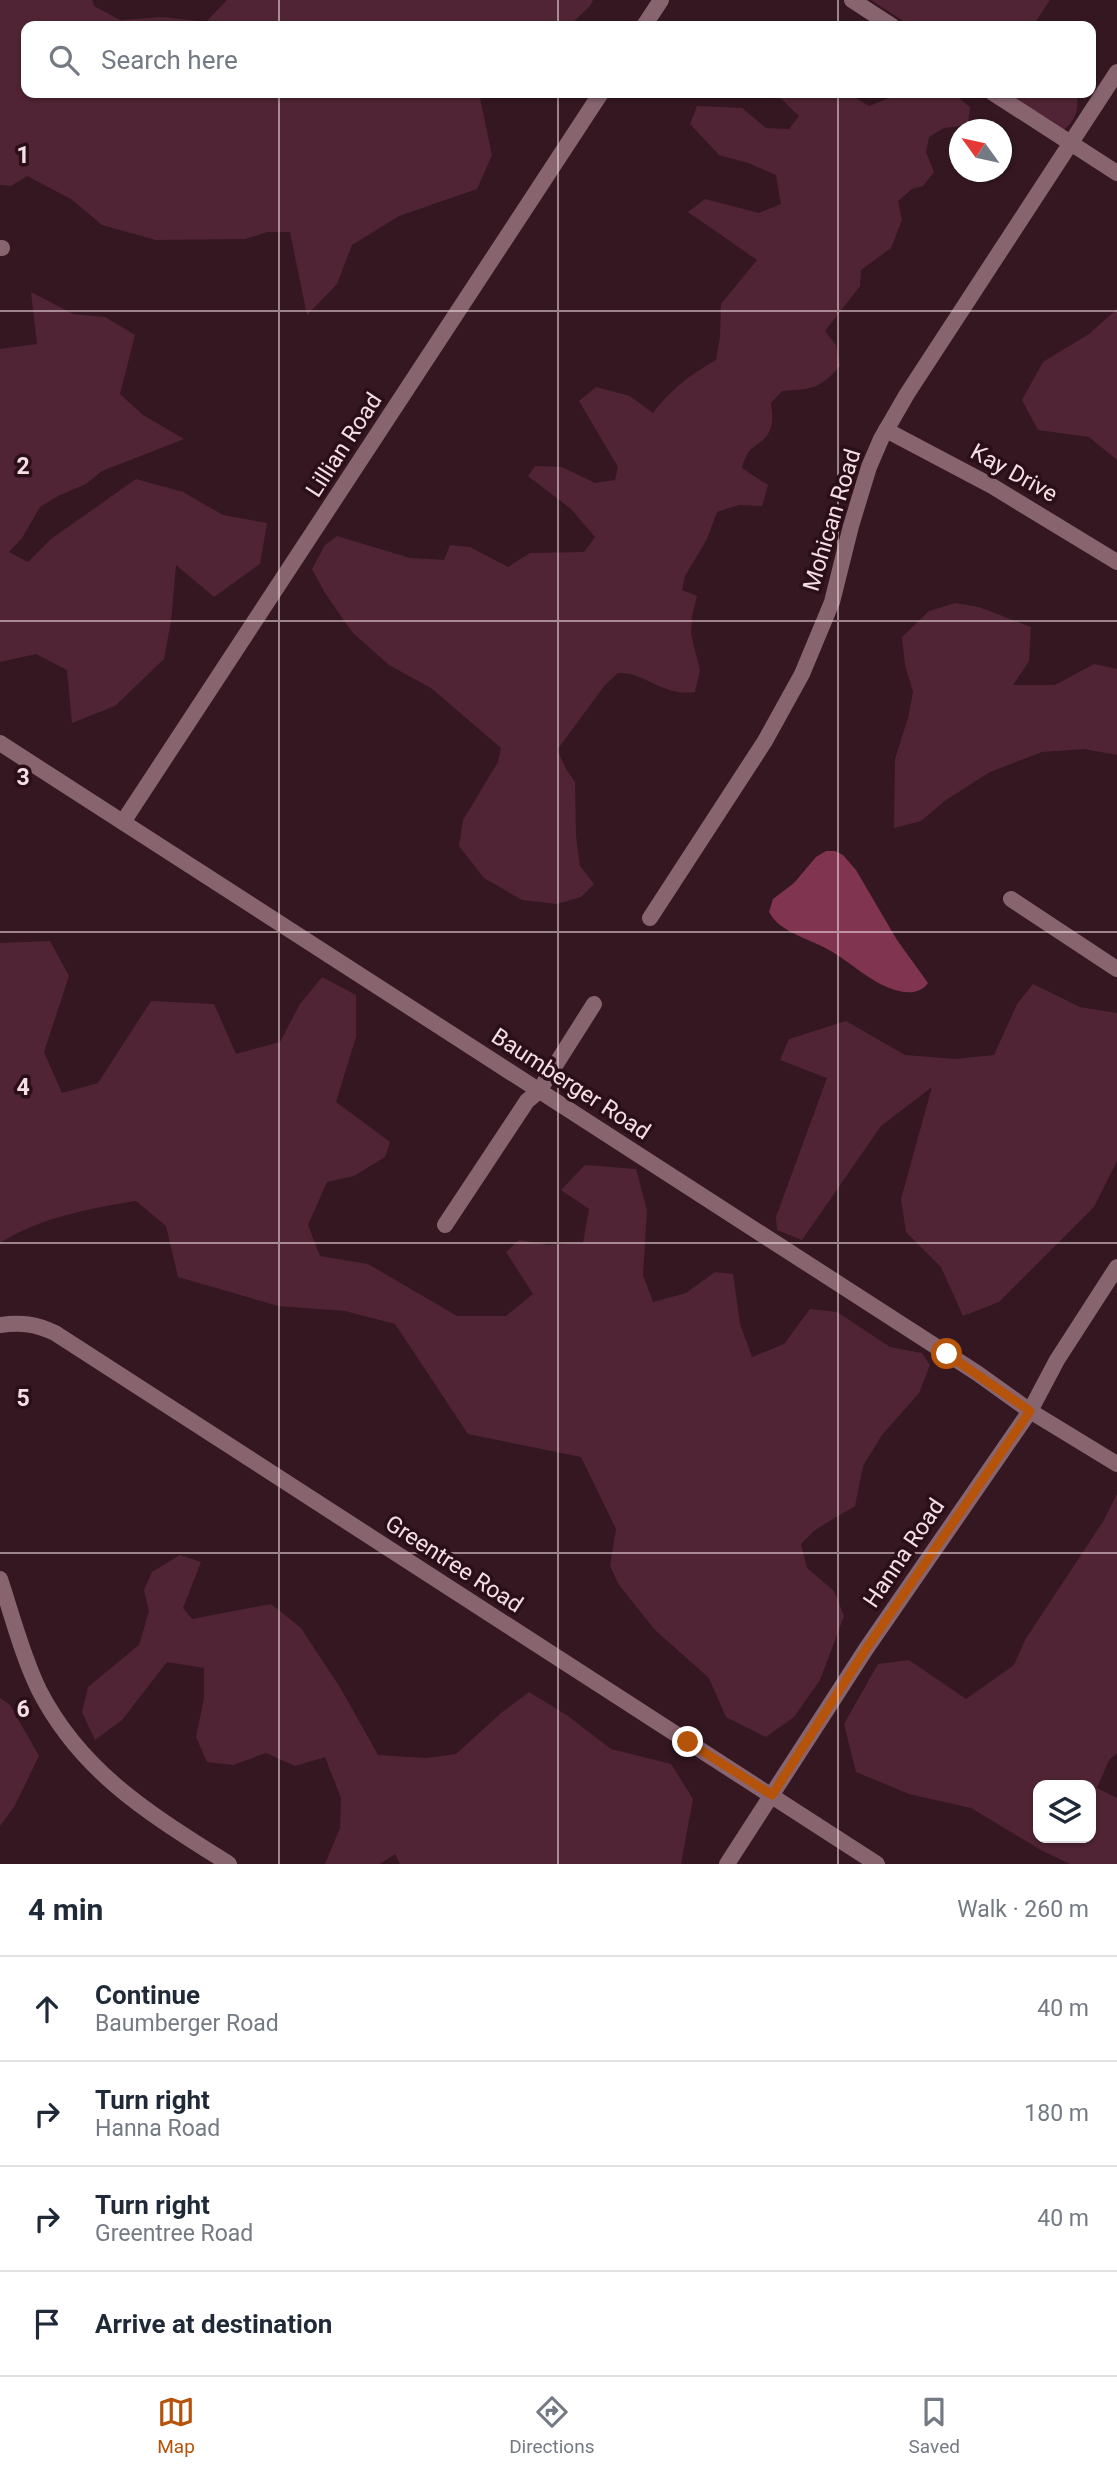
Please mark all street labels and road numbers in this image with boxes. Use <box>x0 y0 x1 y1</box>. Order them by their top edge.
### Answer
street label: Lillian Road <box>300 388 388 502</box>
street label: Kay Drive <box>966 438 1062 508</box>
street label: Mohican Road <box>798 446 866 594</box>
street label: Baumberger Road <box>487 1023 655 1145</box>
street label: Hanna Road <box>858 1494 950 1612</box>
street label: Greentree Road <box>380 1510 528 1618</box>

